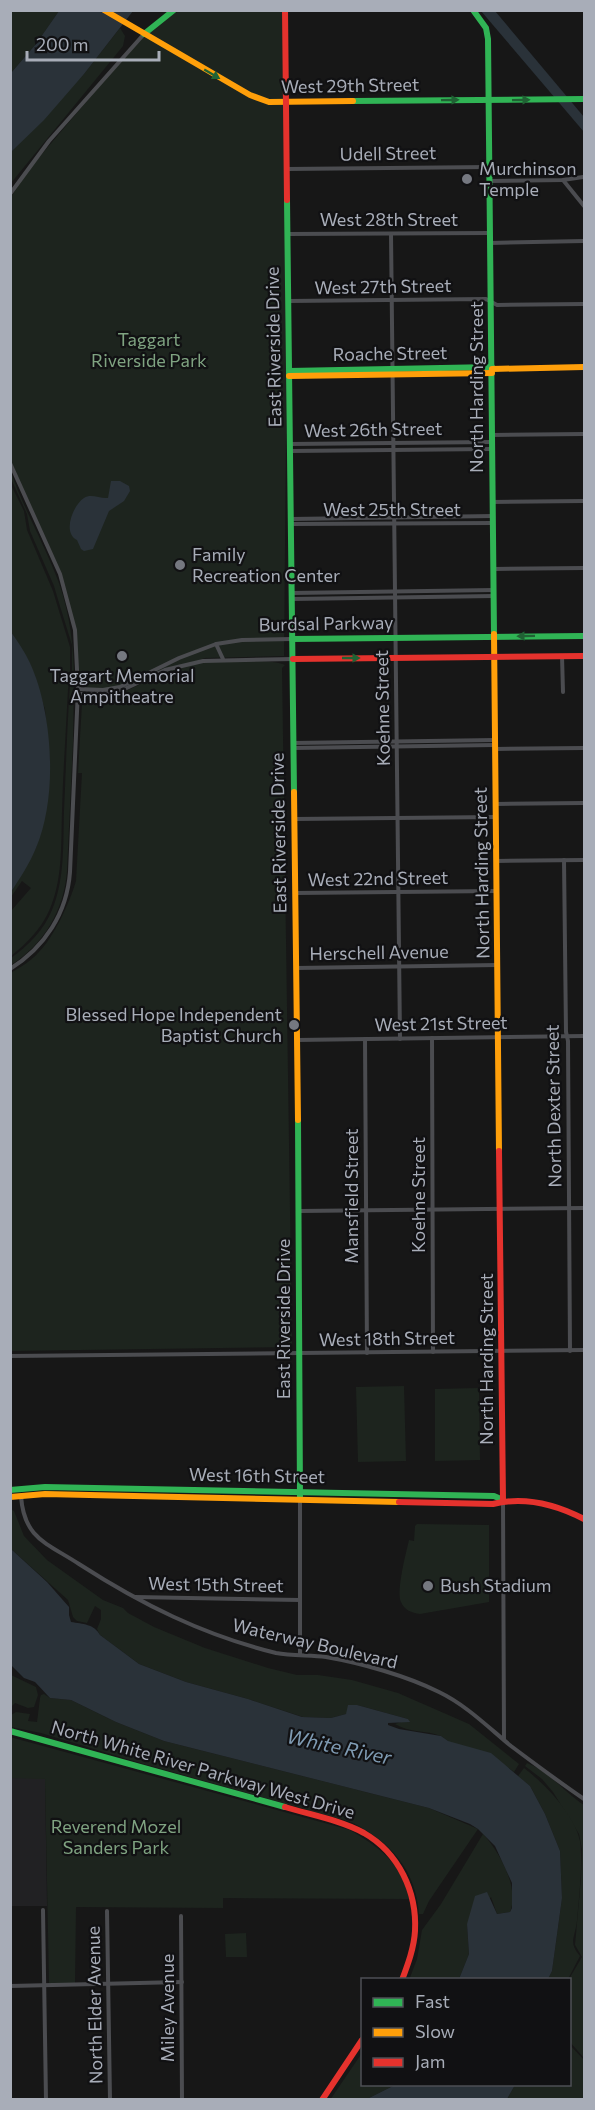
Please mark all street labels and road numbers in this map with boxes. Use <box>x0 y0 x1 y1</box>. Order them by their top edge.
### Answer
street label: West 29th Street <box>281 73 419 97</box>
street label: Udell Street <box>340 141 436 165</box>
street label: West 28th Street <box>320 208 458 230</box>
street label: East Riverside Drive <box>261 266 285 428</box>
street label: West 27th Street <box>314 274 452 298</box>
street label: North Harding Street <box>465 301 487 473</box>
street label: Roache Street <box>332 341 448 365</box>
street label: West 26th Street <box>304 417 442 441</box>
street label: West 25th Street <box>323 498 461 520</box>
street label: Burdsal Parkway <box>258 611 394 635</box>
street label: Koehne Street <box>370 650 394 766</box>
street label: East Riverside Drive <box>266 752 290 914</box>
street label: North Harding Street <box>469 787 493 959</box>
street label: West 22nd Street <box>308 866 448 890</box>
street label: Herschell Avenue <box>309 940 449 964</box>
street label: West 21st Street <box>374 1011 508 1035</box>
street label: North Dexter Street <box>541 1024 565 1188</box>
street label: Mansfield Street <box>340 1128 362 1264</box>
street label: Koehne Street <box>407 1137 429 1253</box>
street label: East Riverside Drive <box>272 1239 294 1399</box>
street label: North Harding Street <box>475 1273 497 1445</box>
street label: West 18th Street <box>319 1326 455 1350</box>
street label: West 16th Street <box>189 1463 325 1487</box>
street label: West 15th Street <box>148 1572 284 1596</box>
street label: Waterway Boulevard <box>230 1613 400 1673</box>
street label: North White River Parkway West Drive <box>49 1715 358 1823</box>
street label: North Elder Avenue <box>82 1926 106 2084</box>
street label: Miley Avenue <box>156 1954 178 2062</box>

